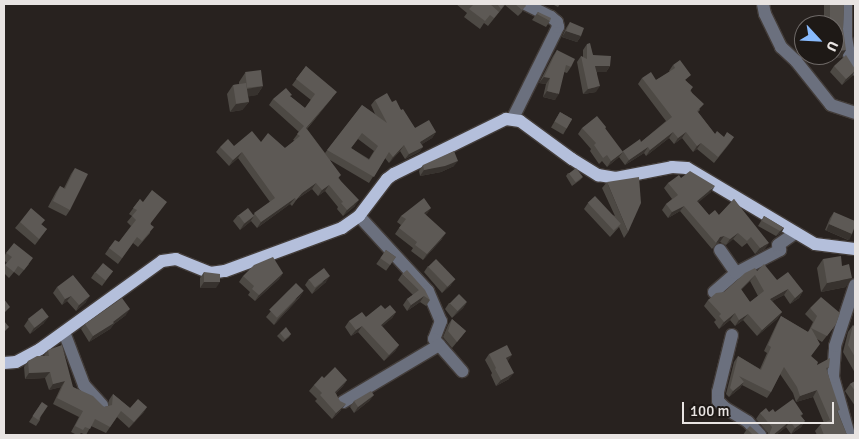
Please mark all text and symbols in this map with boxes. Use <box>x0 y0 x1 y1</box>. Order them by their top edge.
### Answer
north arrow <box>794 15 844 65</box>
text: U <box>822 38 842 54</box>
scale bar <box>684 392 836 424</box>
text: 100 m <box>690 402 730 420</box>

